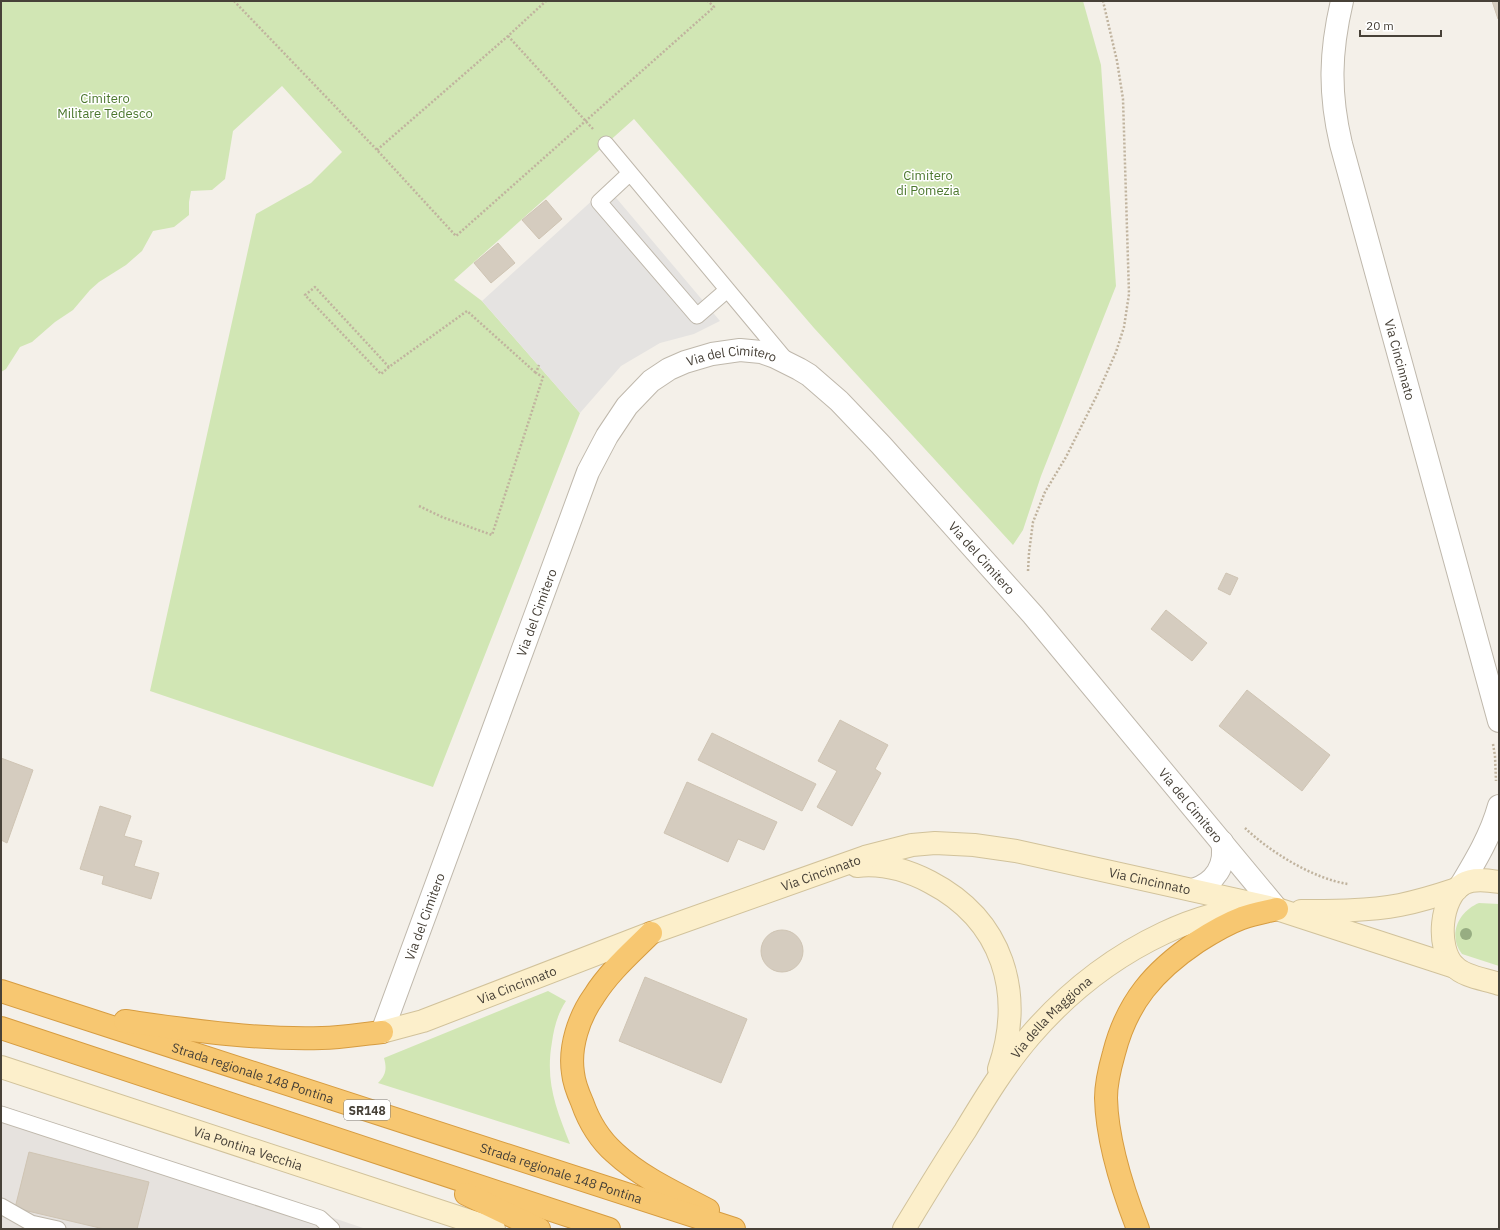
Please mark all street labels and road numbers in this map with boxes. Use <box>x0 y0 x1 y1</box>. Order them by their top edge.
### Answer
street label: Via Cincinnato <box>1381 317 1419 402</box>
street label: Via del Cimitero <box>684 341 779 370</box>
street label: Via del Cimitero <box>945 518 1019 598</box>
street label: Via del Cimitero <box>512 566 560 659</box>
street label: Via del Cimitero <box>1155 764 1227 846</box>
street label: Via Cincinnato <box>779 851 863 895</box>
street label: Via Cincinnato <box>1107 863 1192 898</box>
street label: Via del Cimitero <box>401 870 448 963</box>
street label: Via Cincinnato <box>475 962 559 1008</box>
street label: Via della Maggiona <box>1007 972 1095 1062</box>
street label: Strada regionale 148 Pontina <box>170 1039 336 1107</box>
road number: SR148 <box>344 1100 390 1120</box>
street label: Via Pontina Vecchia <box>191 1122 305 1174</box>
street label: Strada regionale 148 Pontina <box>478 1139 645 1207</box>

